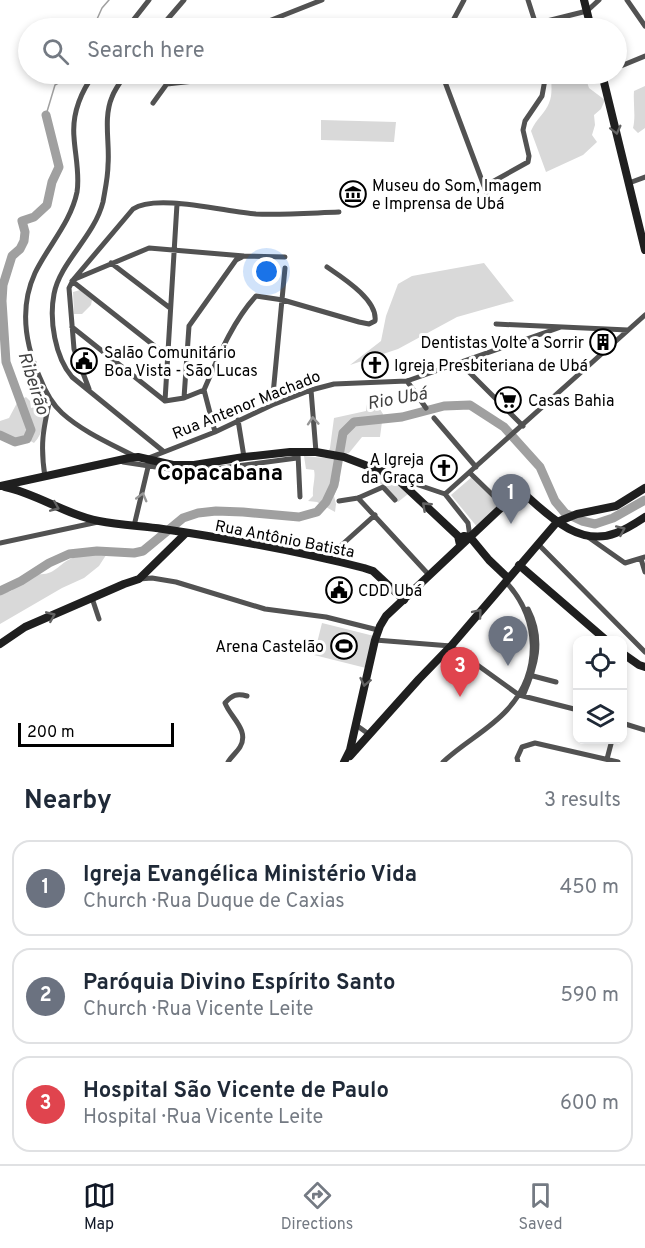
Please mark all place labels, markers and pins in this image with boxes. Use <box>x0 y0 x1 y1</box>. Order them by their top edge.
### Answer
place label: Museu do Som, Imagem e Imprensa de Ubá <box>372 177 542 215</box>
museum icon: Museu do Som, Imagem e Imprensa de Ubá <box>338 179 368 209</box>
building icon: Dentistas Volte a Sorrir <box>588 327 618 357</box>
place label: Dentistas Volte a Sorrir <box>420 334 584 354</box>
place label: Salão Comunitário Boa Vista - São Lucas <box>104 344 258 382</box>
public building icon: Salão Comunitário Boa Vista - São Lucas <box>69 346 99 376</box>
church icon: Igreja Presbiteriana de Ubá <box>360 350 390 380</box>
place label: Igreja Presbiteriana de Ubá <box>394 357 588 377</box>
supermarket icon: Casas Bahia <box>493 385 523 415</box>
place label: Casas Bahia <box>528 392 614 412</box>
place label: A Igreja da Graça <box>361 451 424 489</box>
church icon: A Igreja da Graça <box>429 453 459 483</box>
pin: 1 <box>492 474 530 524</box>
public building icon: CDD Ubá <box>324 575 354 605</box>
place label: CDD Ubá <box>358 582 422 602</box>
pin: 2 <box>488 616 528 666</box>
sports icon: Arena Castelão <box>329 631 359 661</box>
place label: Arena Castelão <box>215 638 324 658</box>
pin: 3 <box>440 648 480 697</box>

